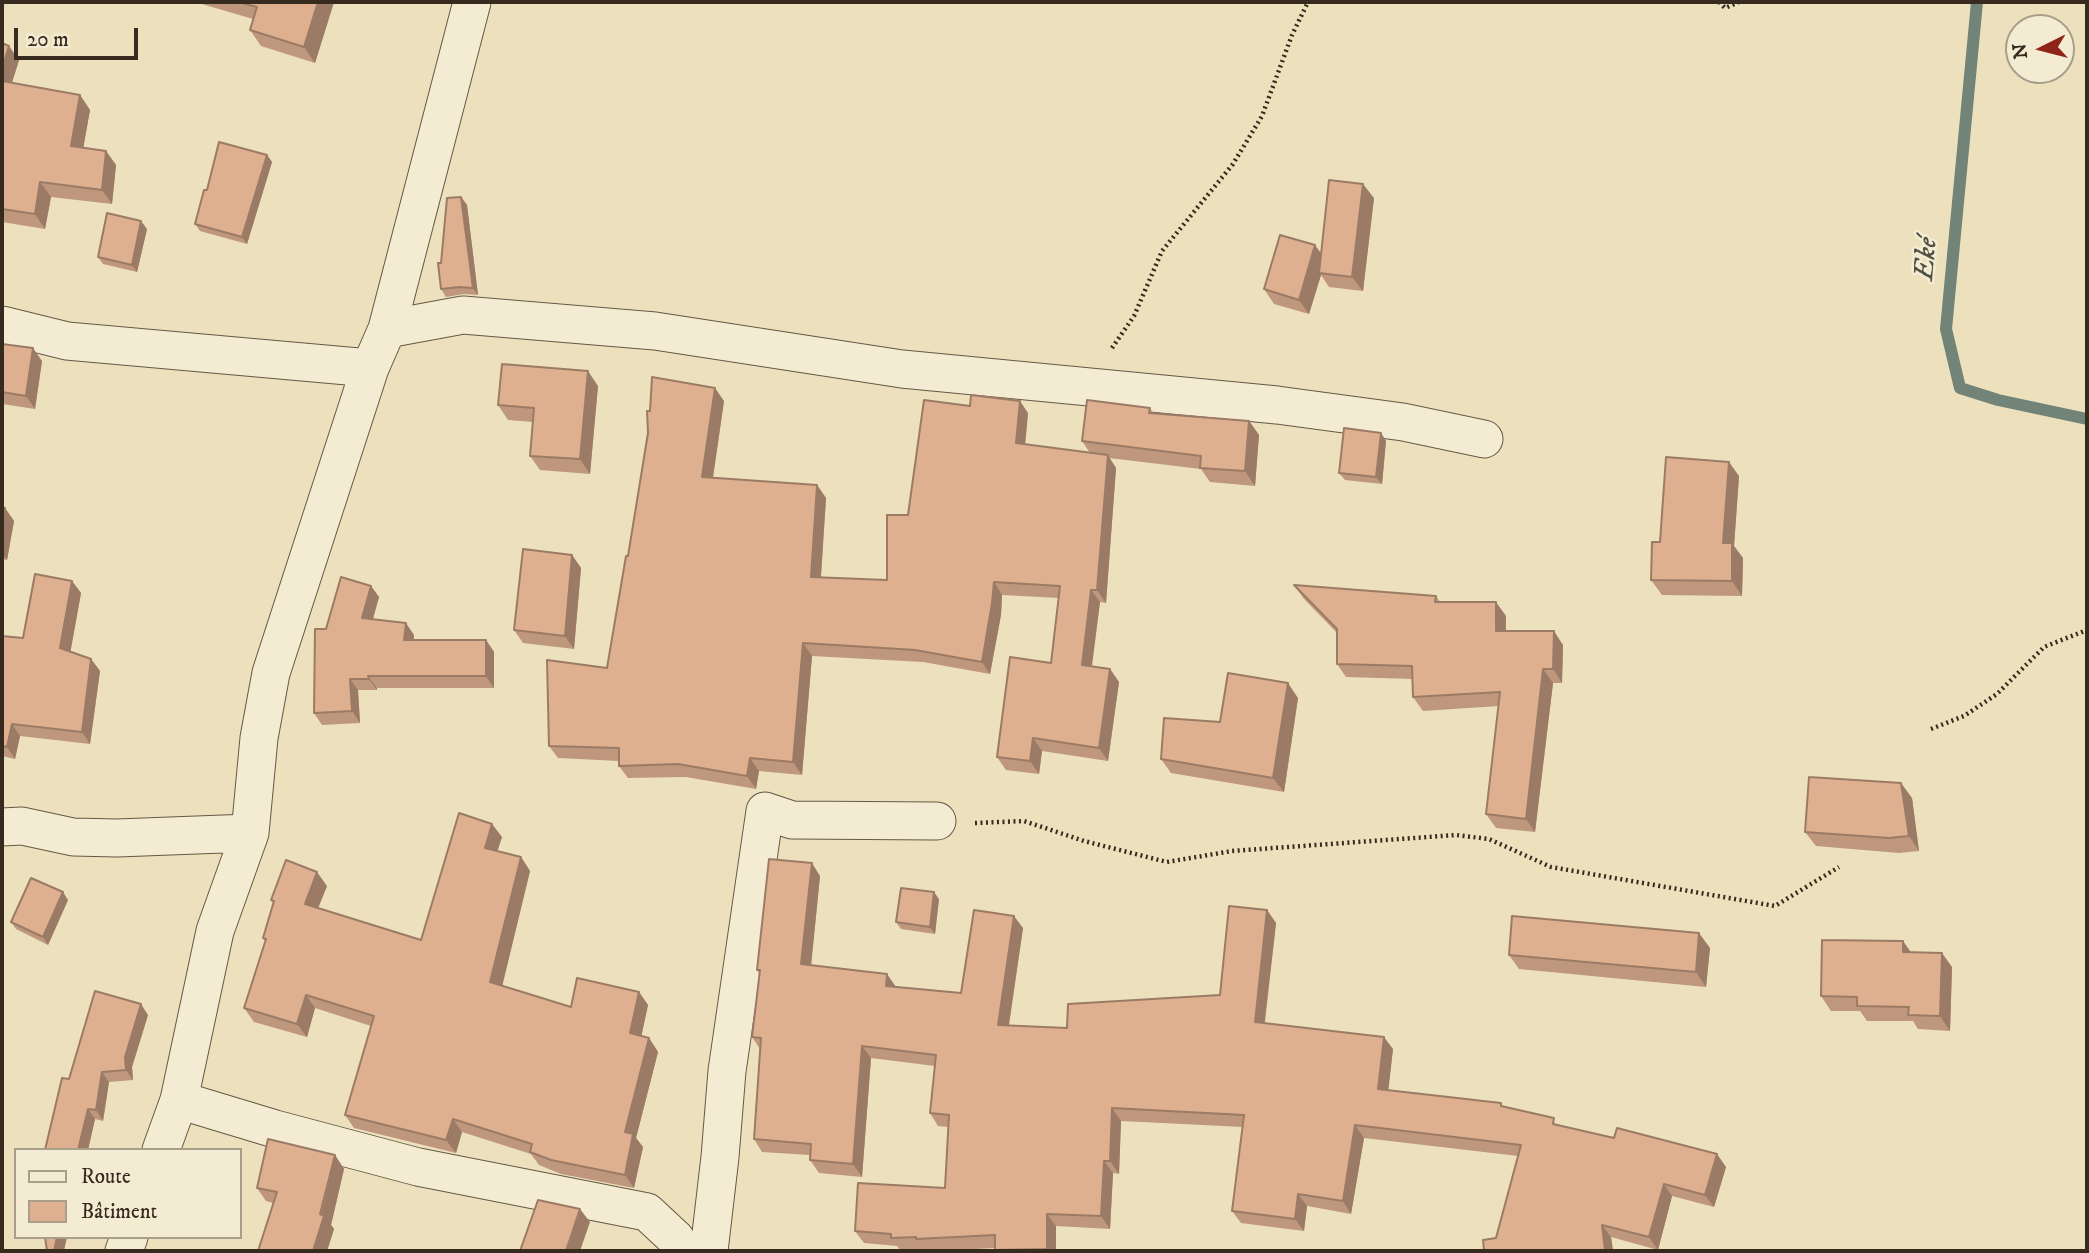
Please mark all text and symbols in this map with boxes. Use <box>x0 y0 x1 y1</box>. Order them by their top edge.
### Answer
scale bar <box>18 14 142 58</box>
north arrow <box>2005 14 2075 84</box>
text: 20 m <box>27 27 69 53</box>
text: N <box>2008 42 2033 60</box>
water label: Eké <box>1909 236 1947 282</box>
legend <box>14 1148 242 1239</box>
text: Route <box>81 1164 131 1190</box>
text: Bâtiment <box>81 1199 157 1225</box>

